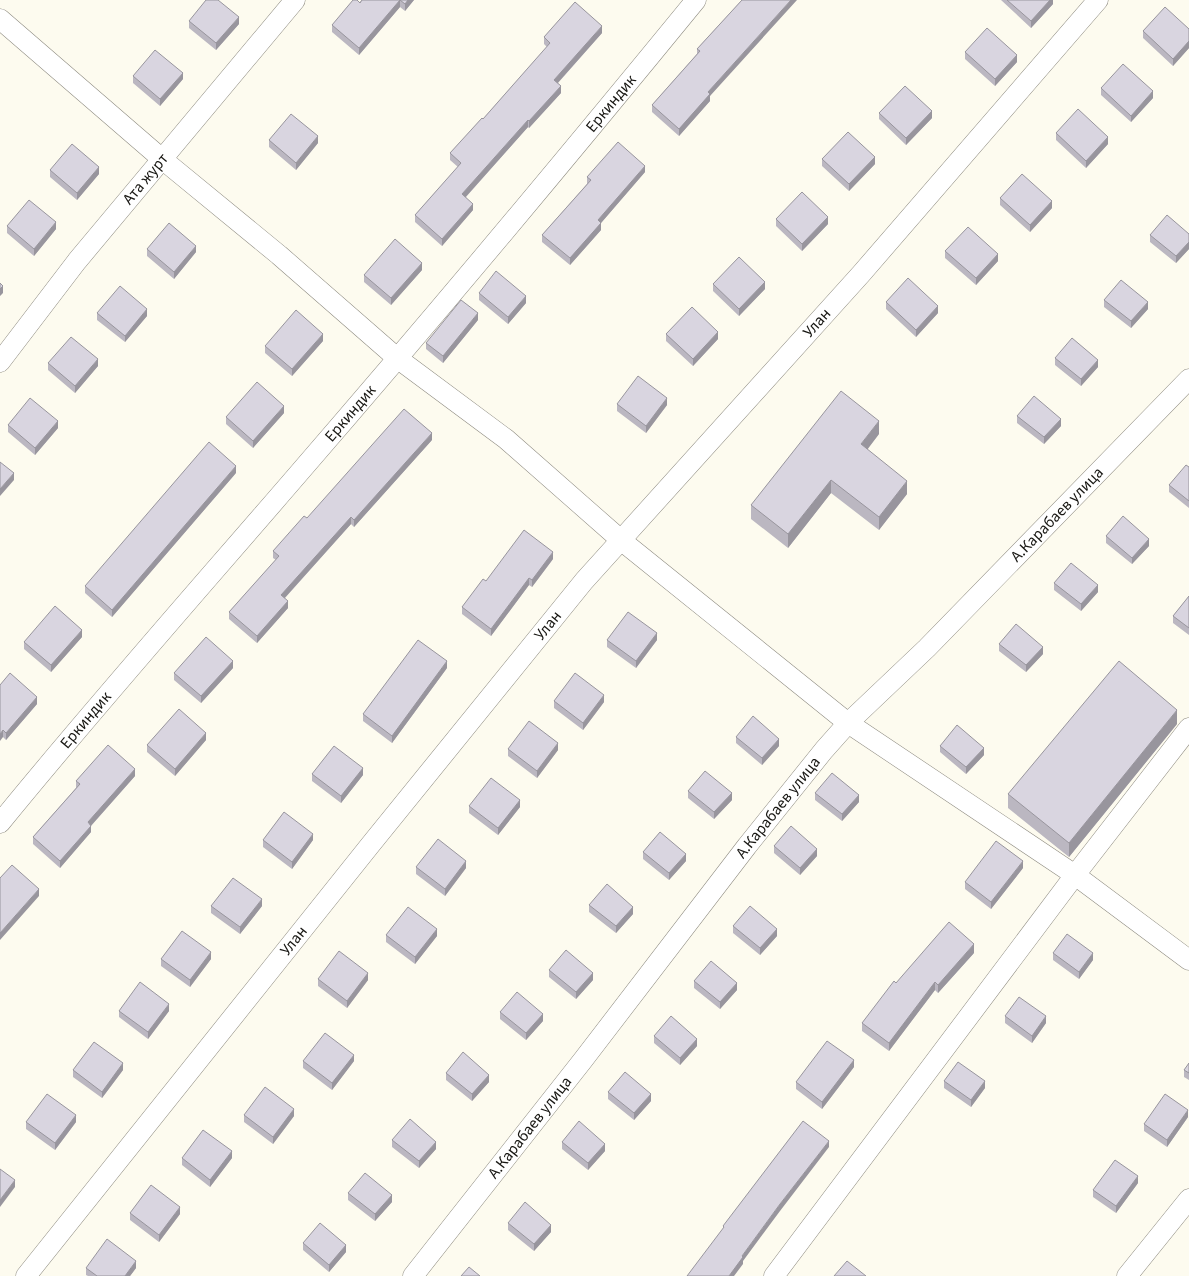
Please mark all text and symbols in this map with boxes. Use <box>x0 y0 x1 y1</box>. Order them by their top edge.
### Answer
street label: Еркиндик <box>581 70 641 137</box>
street label: Ата журт <box>118 148 174 209</box>
street label: Улан <box>798 303 836 342</box>
street label: Еркиндик <box>320 380 381 447</box>
street label: А.Карабаев улица <box>1006 462 1108 567</box>
street label: Улан <box>529 606 567 645</box>
street label: Еркиндик <box>55 687 116 753</box>
street label: А.Карабаев улица <box>730 752 826 863</box>
street label: Улан <box>275 921 312 960</box>
street label: А.Карабаев улица <box>483 1072 577 1183</box>

